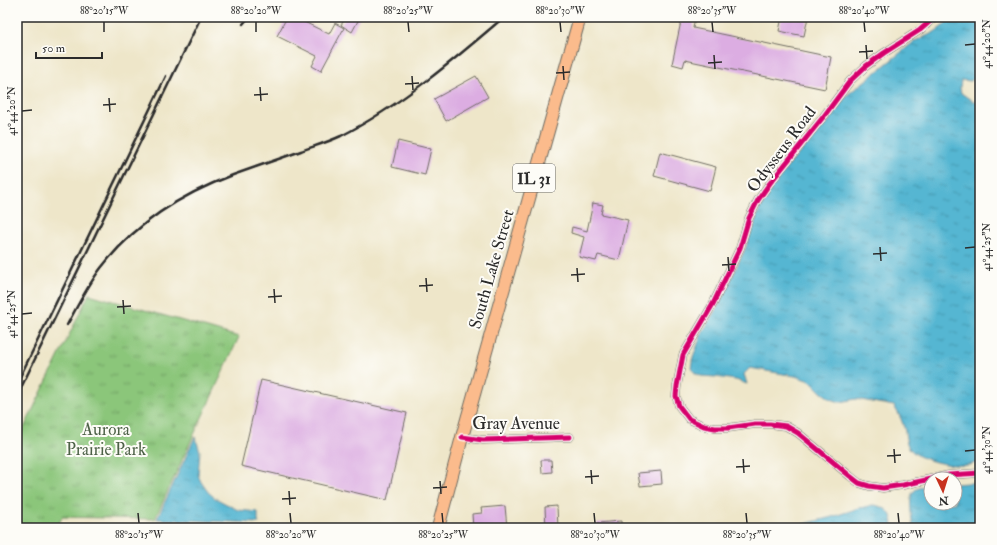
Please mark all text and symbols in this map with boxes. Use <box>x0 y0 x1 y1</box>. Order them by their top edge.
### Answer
text: 88°20'15"W <box>80 5 129 17</box>
text: 88°20'20"W <box>231 5 282 17</box>
text: 88°20'25"W <box>383 5 434 17</box>
text: 88°20'30"W <box>535 5 585 17</box>
text: 88°20'35"W <box>688 5 737 17</box>
text: 88°20'40"W <box>839 5 890 17</box>
text: 41°44'20"N <box>981 19 993 69</box>
scale bar <box>36 34 102 60</box>
text: 50 m <box>42 41 66 56</box>
text: 41°44'20"N <box>6 86 18 136</box>
street label: Odysseus Road <box>742 102 822 197</box>
road number: IL 31 <box>513 164 555 192</box>
street label: South Lake Street <box>464 207 519 331</box>
text: 41°44'25"N <box>981 223 993 271</box>
text: 41°44'25"N <box>6 290 18 338</box>
street label: Gray Avenue <box>472 413 560 435</box>
park label: Aurora Prairie Park <box>66 419 146 460</box>
text: 41°44'30"N <box>981 426 993 474</box>
north arrow <box>923 471 963 511</box>
text: N <box>937 494 950 507</box>
text: 88°20'15"W <box>115 529 164 541</box>
text: 88°20'20"W <box>266 529 317 541</box>
text: 88°20'25"W <box>418 529 469 541</box>
text: 88°20'30"W <box>570 529 620 541</box>
text: 88°20'35"W <box>723 529 772 541</box>
text: 88°20'40"W <box>874 529 925 541</box>

